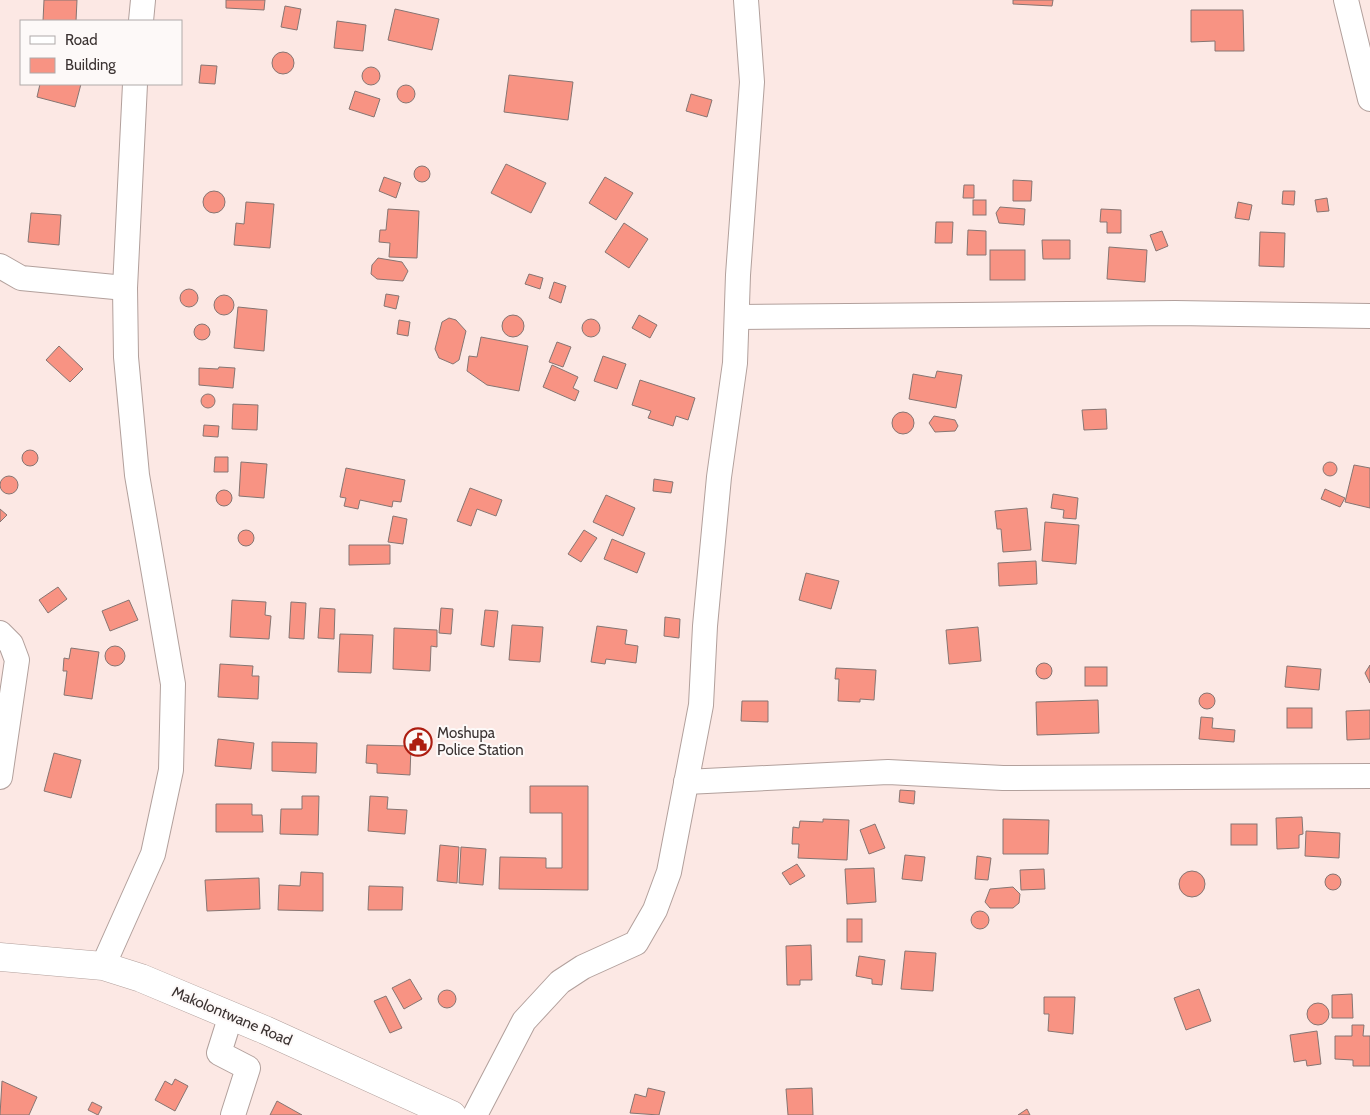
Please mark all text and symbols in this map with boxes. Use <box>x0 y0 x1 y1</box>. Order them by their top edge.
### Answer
legend <box>20 20 182 85</box>
text: Road <box>65 31 98 49</box>
text: Building <box>65 56 116 74</box>
place label: Moshupa Police Station <box>437 724 524 759</box>
public building icon: Moshupa Police Station <box>403 727 433 757</box>
street label: Makolontwane Road <box>169 983 295 1049</box>

